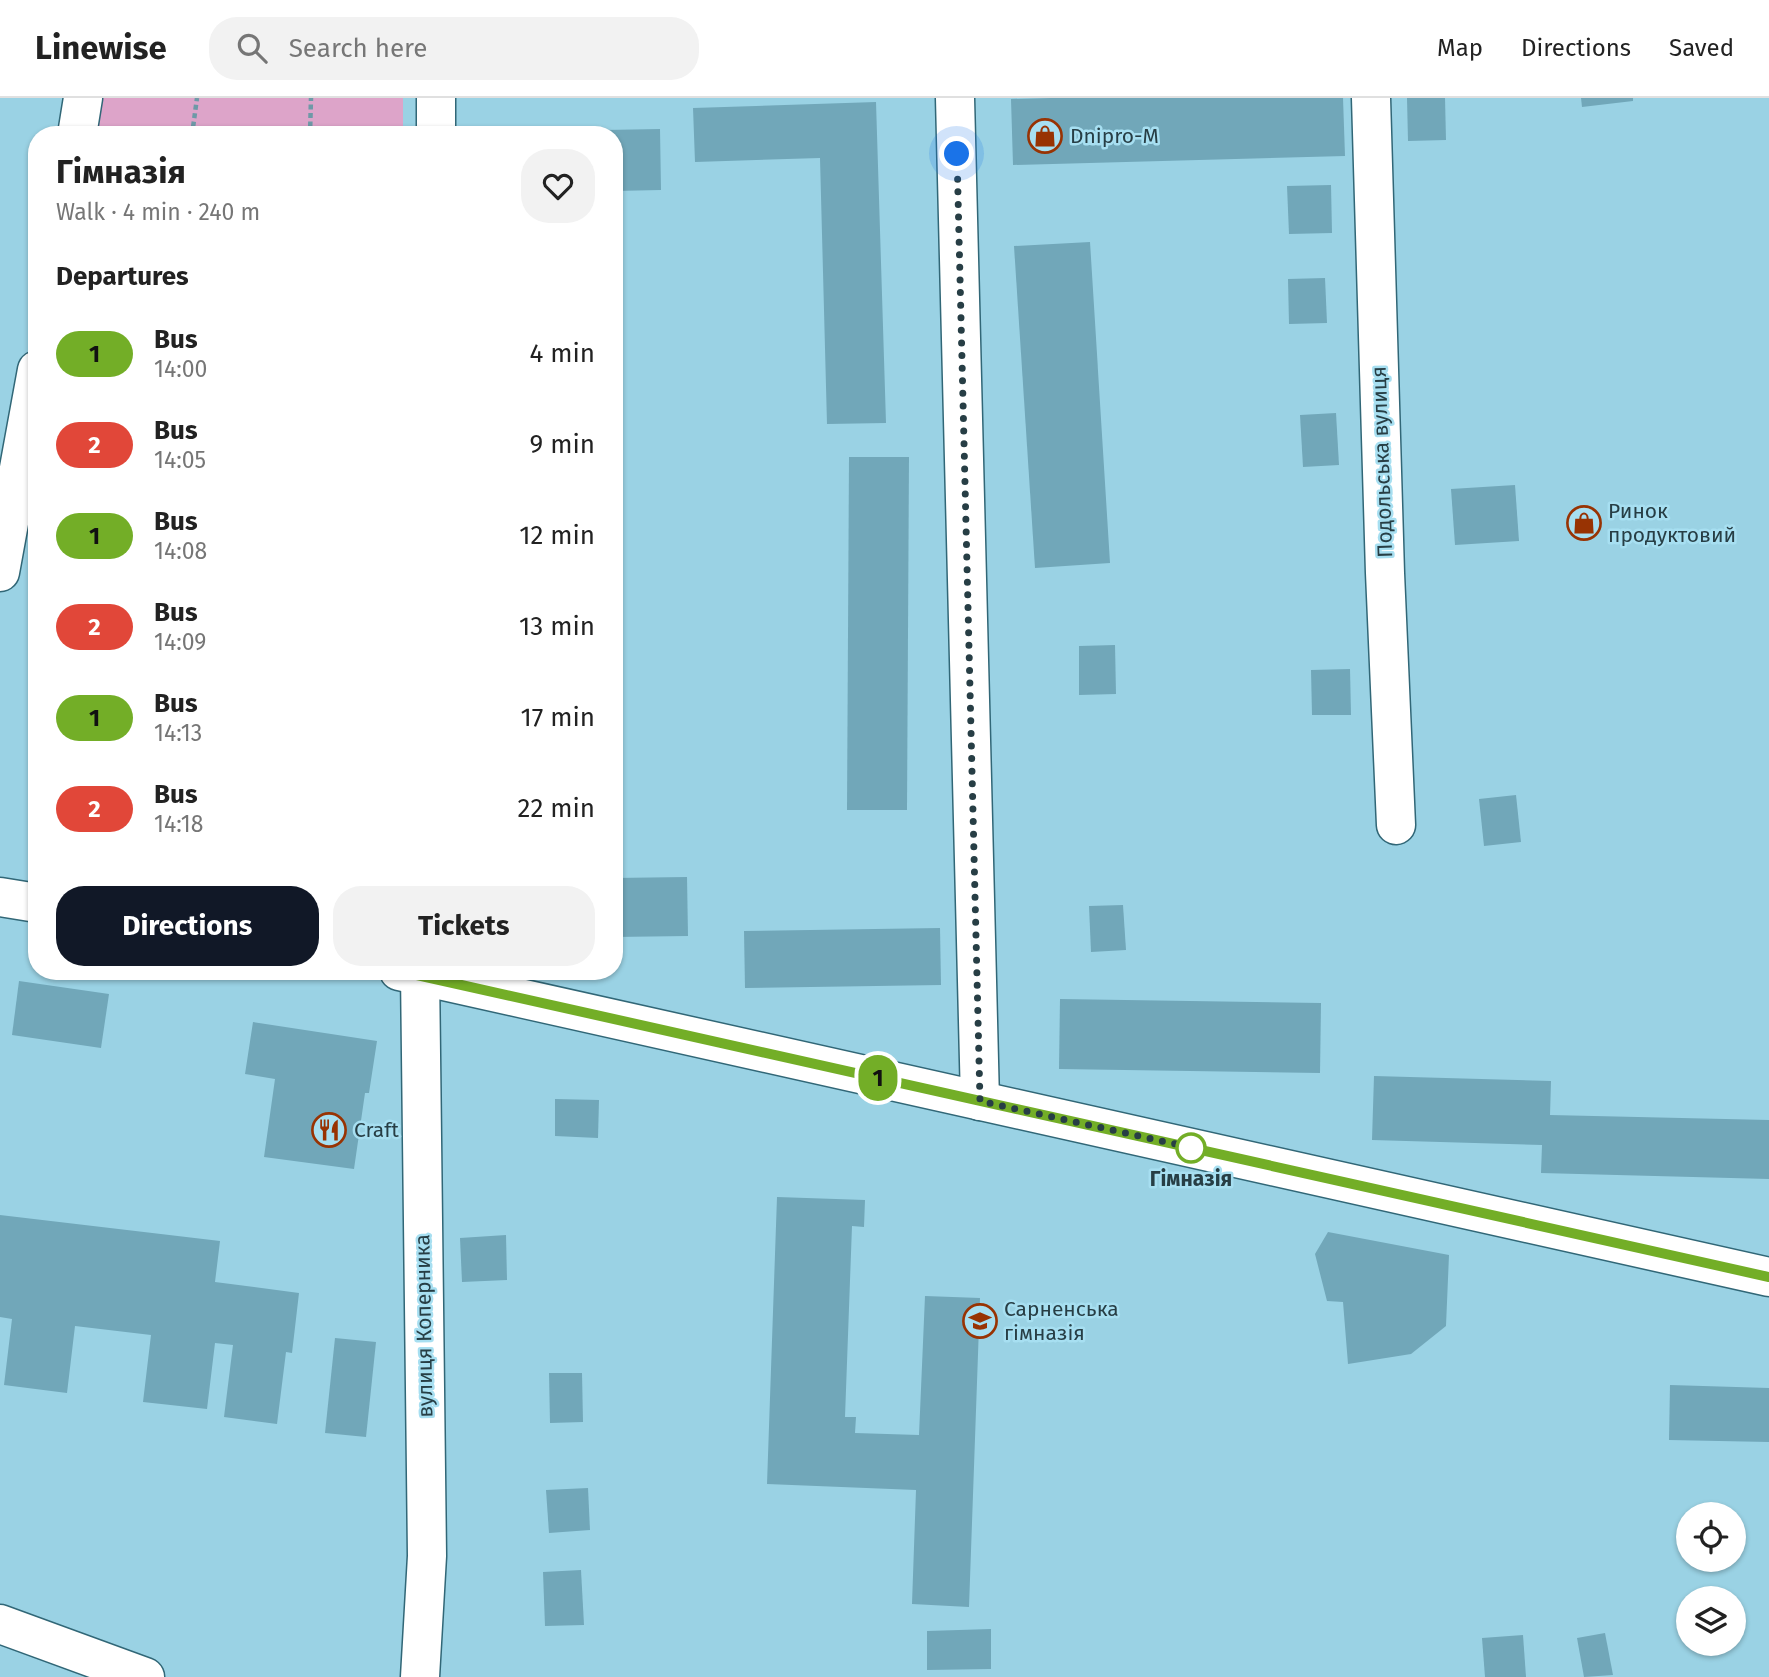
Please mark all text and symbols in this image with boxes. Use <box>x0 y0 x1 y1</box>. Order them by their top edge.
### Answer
search box <box>209 17 699 80</box>
text: Linewise <box>35 28 167 68</box>
icon: search <box>233 29 271 67</box>
text: Search here <box>289 33 428 64</box>
text: Map <box>1437 34 1483 62</box>
text: Directions <box>1521 34 1631 62</box>
text: Saved <box>1669 34 1734 62</box>
shop icon: Dnipro-M <box>1026 117 1064 155</box>
place label: Dnipro-M <box>1070 123 1159 149</box>
your location <box>939 136 974 171</box>
button: heart <box>521 149 595 223</box>
text: Гімназія <box>56 152 186 192</box>
text: Walk · 4 min · 240 m <box>56 198 260 226</box>
text: Departures <box>56 261 189 292</box>
text: Bus <box>154 324 197 355</box>
text: 4 min <box>529 338 595 369</box>
text: 1 <box>89 340 100 368</box>
text: 14:00 <box>154 355 207 383</box>
street label: Подольська вулиця <box>1366 366 1398 558</box>
text: Bus <box>154 415 197 446</box>
text: 9 min <box>530 429 595 460</box>
text: 2 <box>88 431 101 459</box>
text: 14:05 <box>154 446 206 474</box>
place label: Ринок продуктовий <box>1608 498 1736 548</box>
shop icon: Ринок продуктовий <box>1565 504 1603 542</box>
text: Bus <box>154 506 197 537</box>
text: 12 min <box>519 520 595 551</box>
text: 1 <box>89 522 100 550</box>
text: 14:08 <box>154 537 207 565</box>
text: Bus <box>154 597 197 628</box>
text: 13 min <box>519 611 595 642</box>
text: 2 <box>88 613 101 641</box>
text: 14:09 <box>154 628 206 656</box>
text: Bus <box>154 688 197 719</box>
text: 17 min <box>520 702 595 733</box>
text: 1 <box>89 704 100 732</box>
text: 14:13 <box>154 719 202 747</box>
text: Bus <box>154 779 197 810</box>
text: 22 min <box>518 793 595 824</box>
text: 2 <box>88 795 101 823</box>
text: 14:18 <box>154 810 203 838</box>
button: Directions <box>56 886 319 966</box>
button: Tickets <box>333 886 595 966</box>
line badge: 1 <box>855 1055 901 1101</box>
text: 1 <box>872 1064 884 1092</box>
restaurant icon: Craft <box>310 1111 348 1149</box>
place label: Craft <box>354 1117 399 1143</box>
marker: Гімназія <box>1176 1133 1206 1163</box>
place label: Гімназія <box>1150 1166 1232 1192</box>
street label: вулиця Коперника <box>409 1234 439 1418</box>
place label: Сарненська гімназія <box>1004 1296 1119 1346</box>
school or university icon: Сарненська гімназія <box>961 1302 999 1340</box>
map controls <box>1676 1502 1746 1656</box>
button: locate <box>1676 1502 1746 1572</box>
button: layers <box>1676 1586 1746 1656</box>

